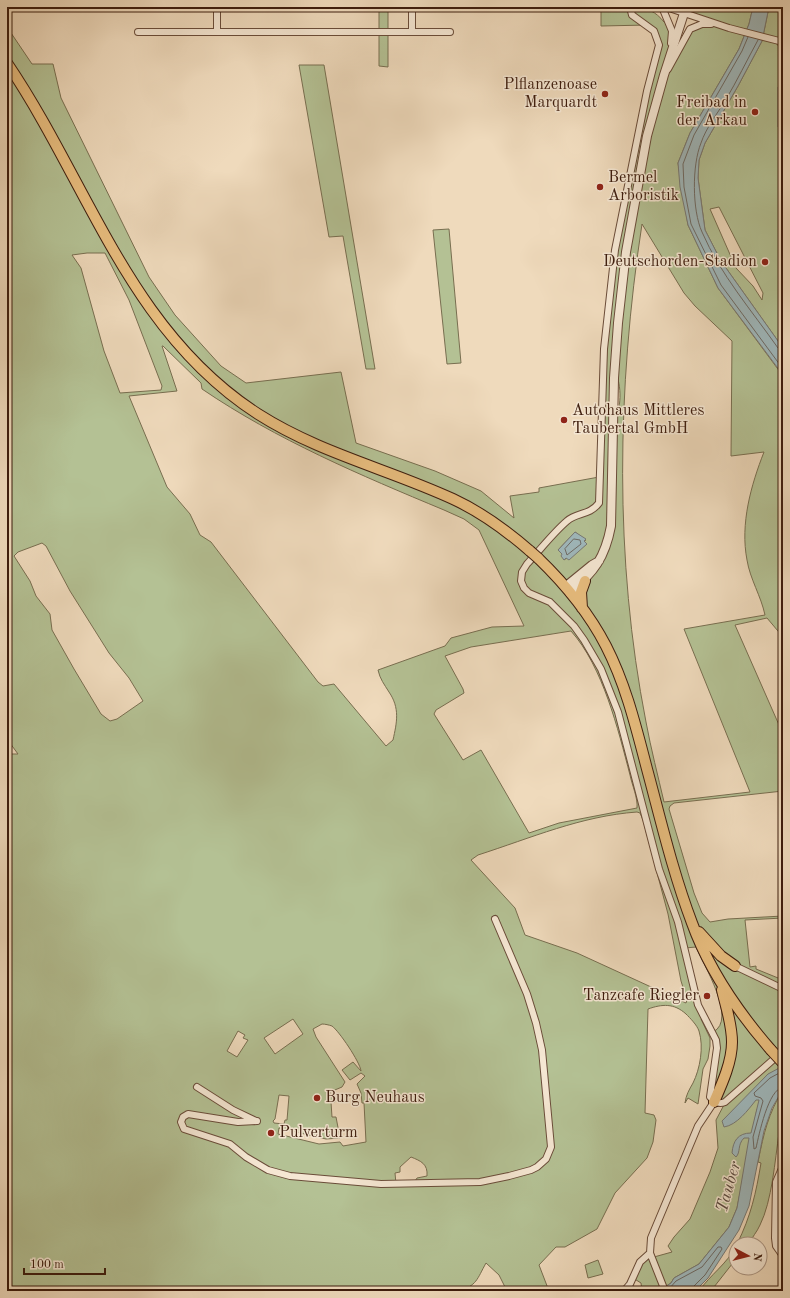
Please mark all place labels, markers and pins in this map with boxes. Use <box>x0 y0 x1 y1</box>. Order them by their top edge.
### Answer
place label: Plflanzenoase Marquardt <box>504 77 597 111</box>
marker: Plflanzenoase Marquardt <box>600 89 610 99</box>
place label: Freibad in der Arkau <box>676 95 747 129</box>
marker: Freibad in der Arkau <box>750 107 760 117</box>
place label: Bermel Arboristik <box>608 170 679 204</box>
marker: Bermel Arboristik <box>595 182 605 192</box>
place label: Deutschorden-Stadion <box>603 254 757 270</box>
marker: Deutschorden-Stadion <box>760 257 770 267</box>
place label: Autohaus Mittleres Taubertal GmbH <box>572 403 704 437</box>
marker: Autohaus Mittleres Taubertal GmbH <box>559 415 569 425</box>
place label: Tanzcafe Riegler <box>583 988 699 1004</box>
marker: Tanzcafe Riegler <box>702 991 712 1001</box>
place label: Burg Neuhaus <box>325 1090 425 1106</box>
marker: Burg Neuhaus <box>312 1093 322 1103</box>
place label: Pulverturm <box>279 1125 358 1141</box>
marker: Pulverturm <box>266 1128 276 1138</box>

